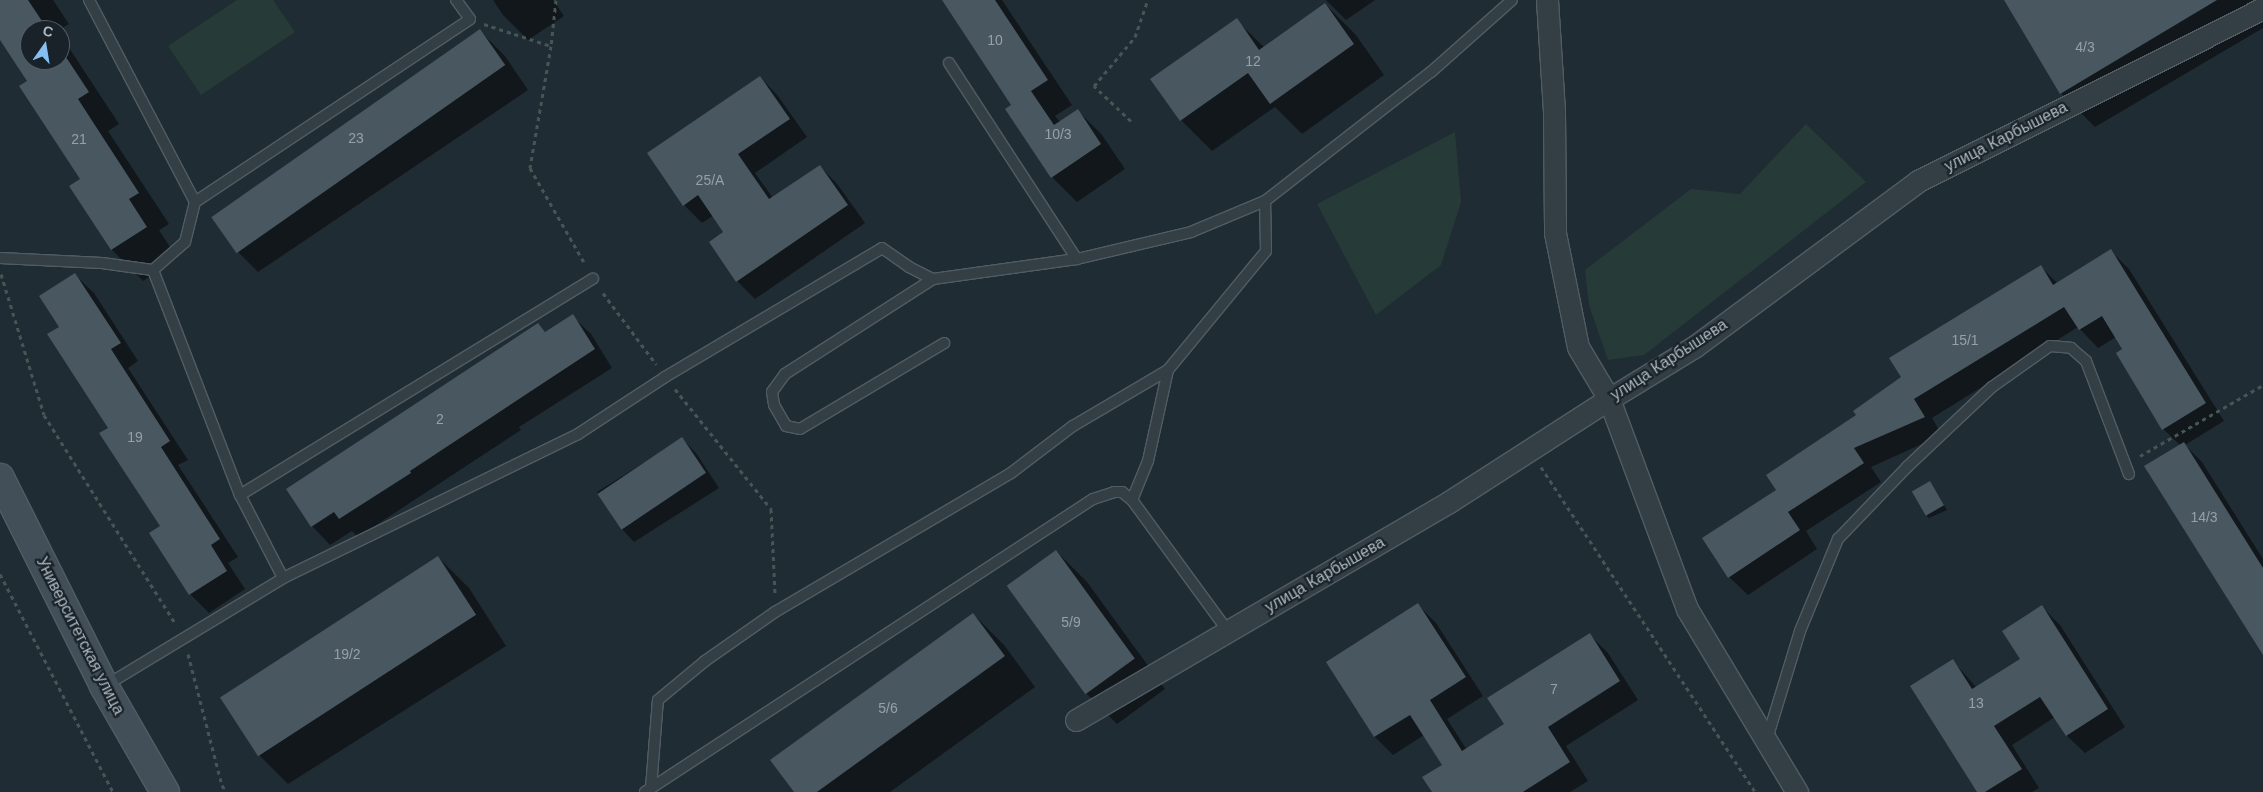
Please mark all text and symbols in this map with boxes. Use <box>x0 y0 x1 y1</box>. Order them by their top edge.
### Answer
north arrow <box>20 20 70 70</box>
text: С <box>41 22 55 40</box>
house number: 10 <box>987 32 1003 48</box>
house number: 4/3 <box>2075 39 2095 55</box>
house number: 12 <box>1245 53 1261 69</box>
street label: улица Карбышева <box>1941 98 2071 176</box>
house number: 10/3 <box>1044 126 1072 142</box>
house number: 23 <box>348 130 364 146</box>
house number: 21 <box>71 131 87 147</box>
house number: 25/А <box>696 172 724 188</box>
street label: улица Карбышева <box>1607 315 1731 405</box>
house number: 15/1 <box>1951 332 1979 348</box>
house number: 2 <box>436 411 444 427</box>
house number: 19 <box>127 429 143 445</box>
house number: 14/3 <box>2190 509 2218 525</box>
street label: улица Карбышева <box>1262 533 1388 617</box>
street label: Университетская улица <box>32 554 128 718</box>
house number: 5/9 <box>1061 614 1081 630</box>
house number: 19/2 <box>333 646 361 662</box>
house number: 7 <box>1550 681 1558 697</box>
house number: 13 <box>1968 695 1984 711</box>
house number: 5/6 <box>878 700 898 716</box>

